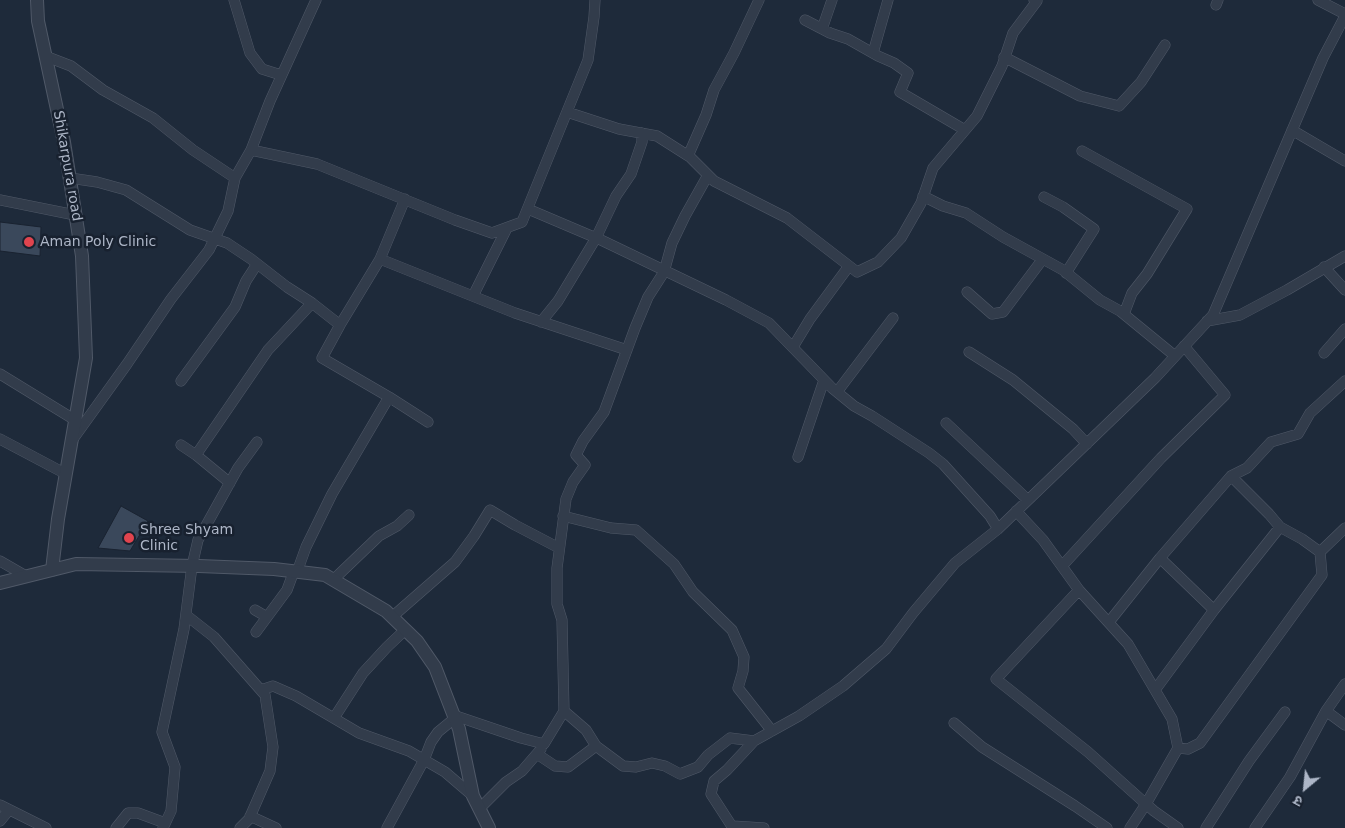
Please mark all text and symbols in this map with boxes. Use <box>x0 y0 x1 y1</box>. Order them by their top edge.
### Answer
street label: Shikarpura road <box>49 109 85 223</box>
place label: Aman Poly Clinic <box>40 234 156 250</box>
marker: Aman Poly Clinic <box>22 235 36 249</box>
place label: Shree Shyam Clinic <box>140 522 233 554</box>
marker: Shree Shyam Clinic <box>122 531 136 545</box>
north arrow <box>1280 763 1330 813</box>
text: उ <box>1291 792 1305 810</box>

